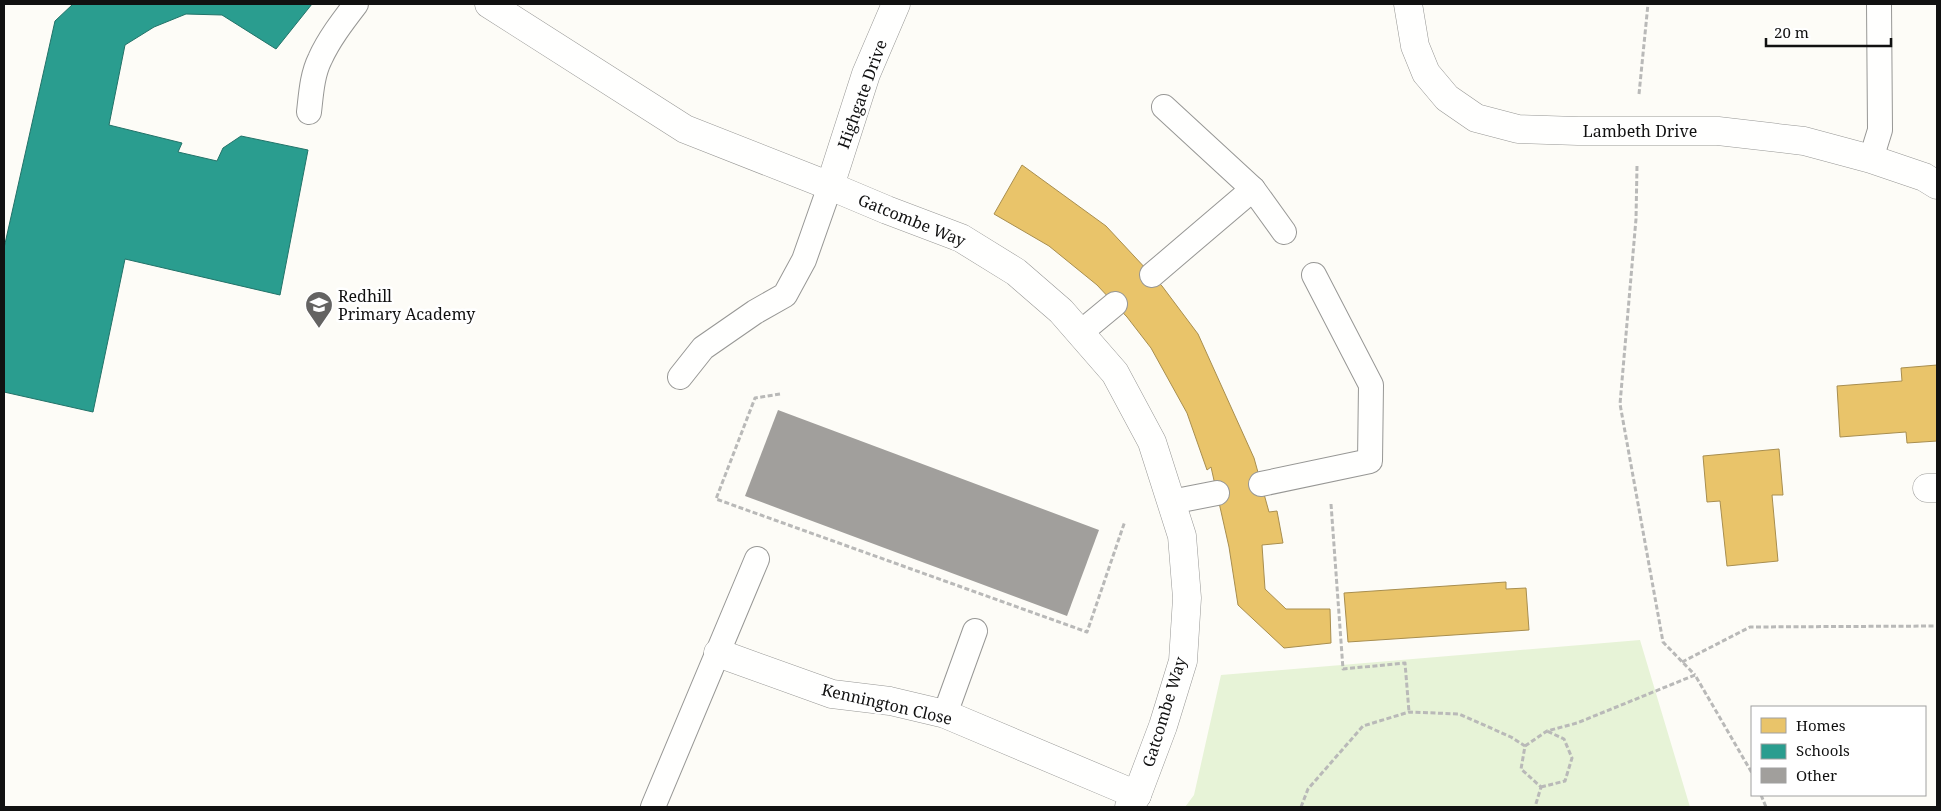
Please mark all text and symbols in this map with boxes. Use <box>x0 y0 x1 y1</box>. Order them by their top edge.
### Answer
scale bar <box>1766 15 1891 47</box>
text: 20 m <box>1774 22 1809 42</box>
street label: Highgate Drive <box>832 36 892 152</box>
street label: Lambeth Drive <box>1583 120 1697 142</box>
street label: Gatcombe Way <box>855 188 970 252</box>
place label: Redhill Primary Academy <box>338 285 476 325</box>
school or university icon: Redhill Primary Academy <box>304 290 334 329</box>
street label: Gatcombe Way <box>1137 653 1191 770</box>
street label: Kennington Close <box>820 678 954 730</box>
legend <box>1751 706 1926 796</box>
text: Homes <box>1796 715 1846 735</box>
text: Schools <box>1796 740 1850 760</box>
text: Other <box>1796 765 1837 785</box>

